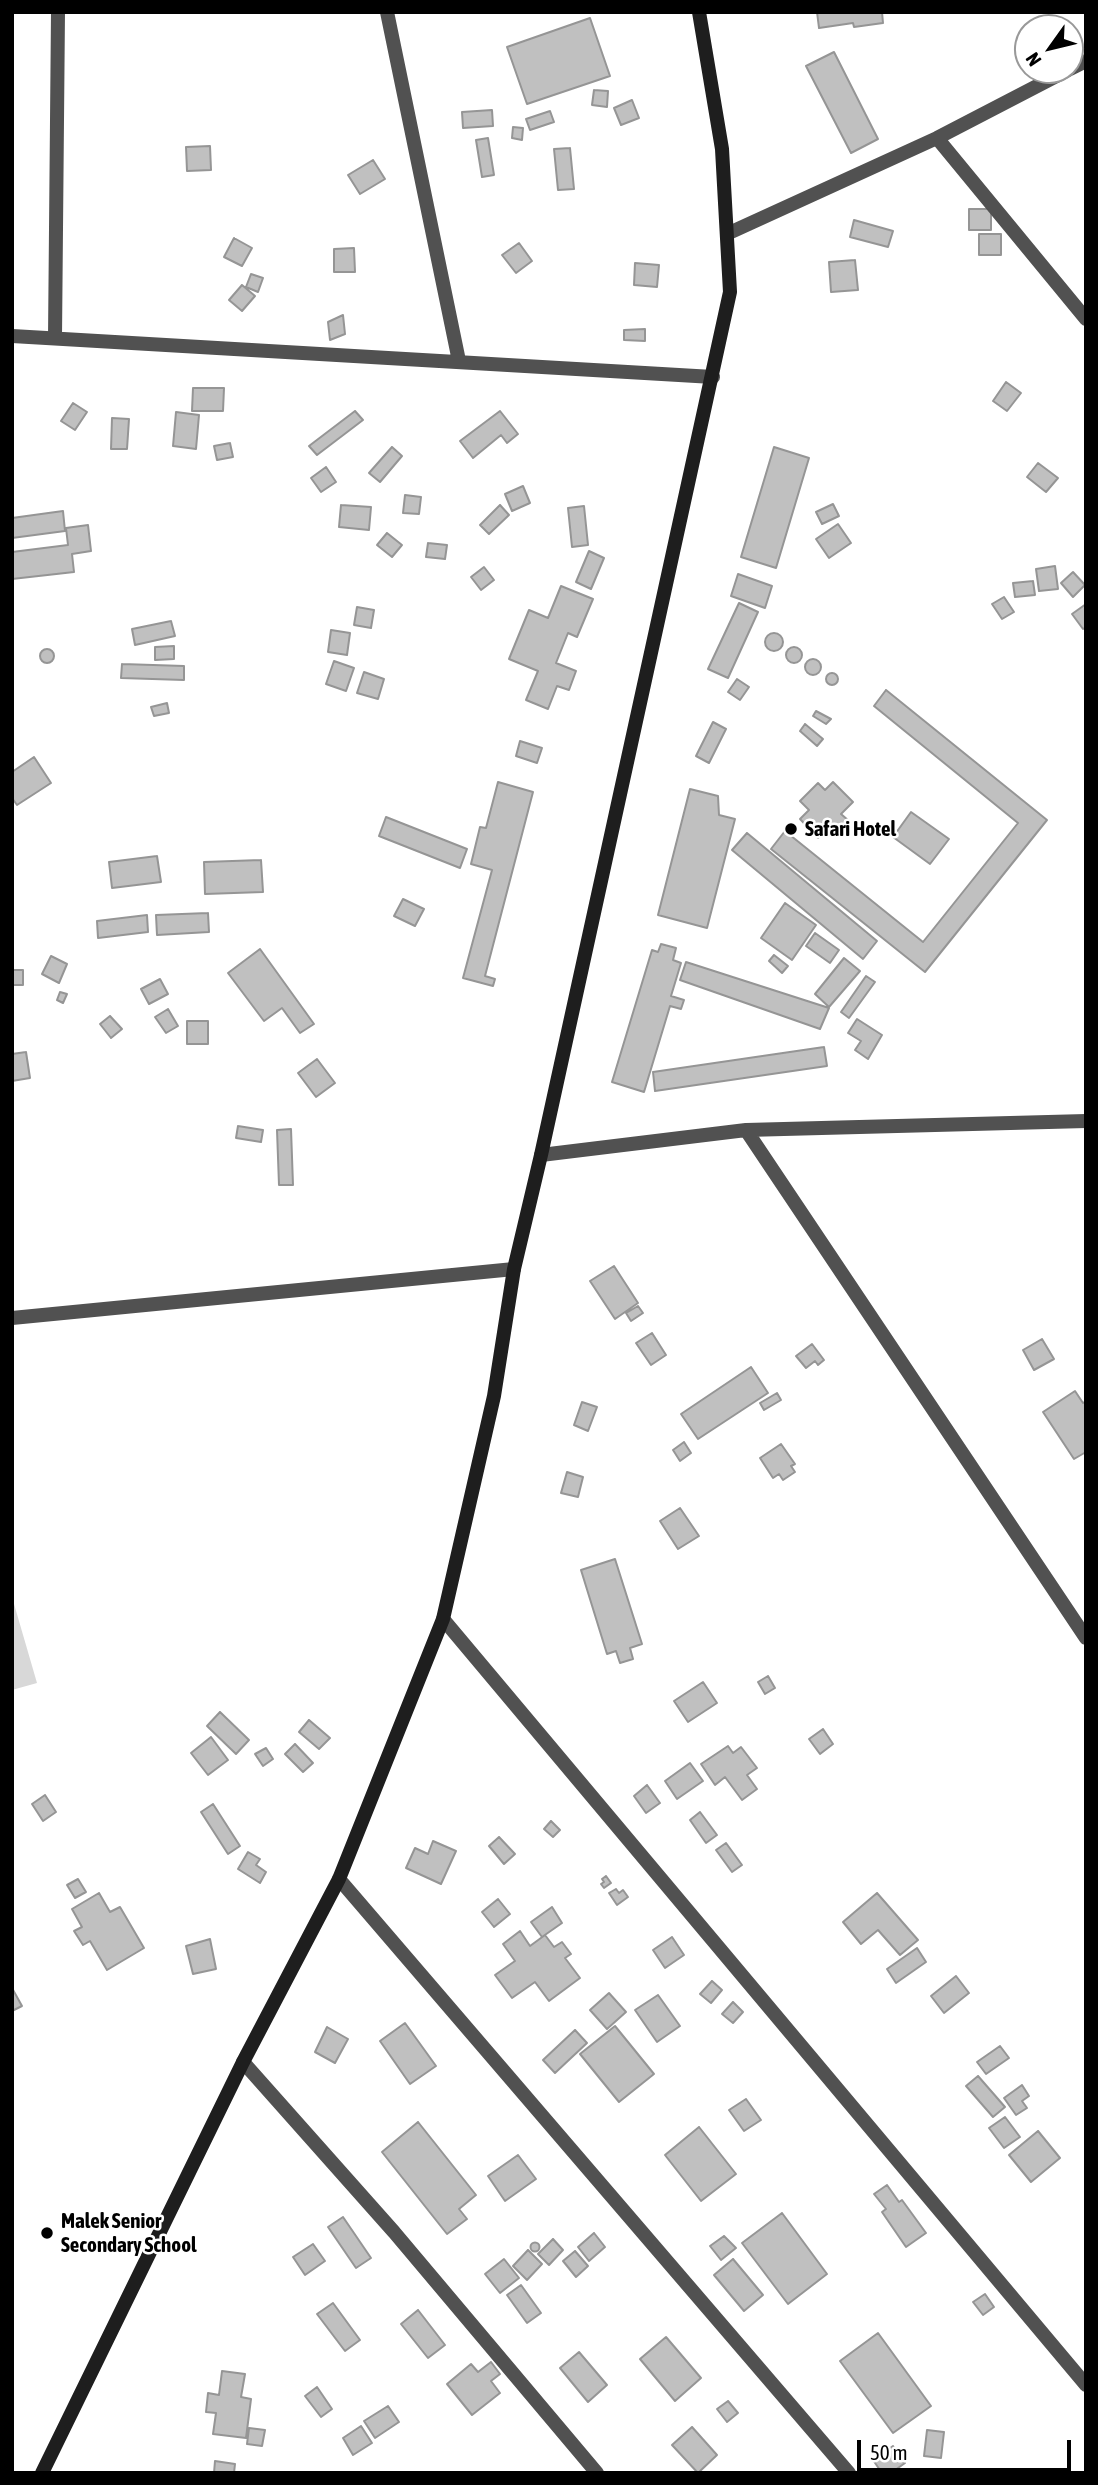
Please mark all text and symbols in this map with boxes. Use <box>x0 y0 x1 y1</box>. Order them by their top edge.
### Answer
north arrow <box>1014 14 1084 84</box>
text: N <box>1021 49 1046 70</box>
place label: Safari Hotel <box>805 816 896 842</box>
marker: Safari Hotel <box>783 821 799 837</box>
place label: Malek Senior Secondary School <box>61 2208 197 2258</box>
marker: Malek Senior Secondary School <box>39 2225 55 2241</box>
scale bar <box>860 2426 1074 2470</box>
text: 50 m <box>870 2440 908 2464</box>

